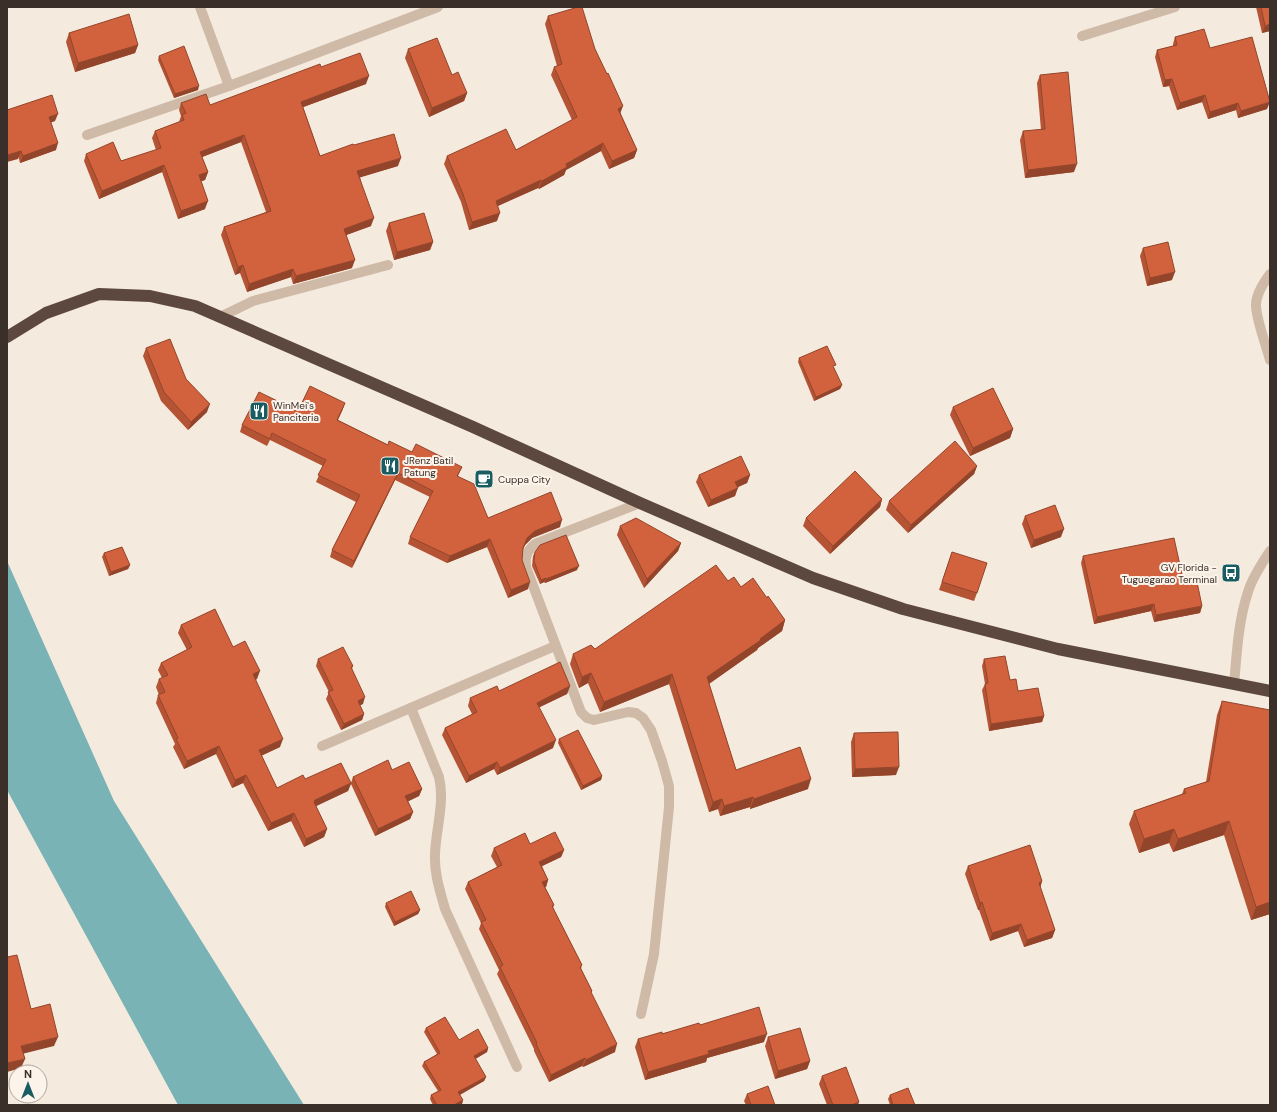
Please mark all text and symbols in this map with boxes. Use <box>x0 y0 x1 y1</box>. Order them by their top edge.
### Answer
place label: WinMei's Panciteria <box>273 399 319 424</box>
restaurant icon: WinMei's Panciteria <box>248 400 270 422</box>
place label: JRenz Batil Patung <box>404 454 453 479</box>
restaurant icon: JRenz Batil Patung <box>379 455 401 477</box>
cafe icon: Cuppa City <box>473 468 495 490</box>
place label: Cuppa City <box>498 473 551 486</box>
place label: GV Florida - Tuguegarao Terminal <box>1122 561 1217 586</box>
bus stop icon: GV Florida - Tuguegarao Terminal <box>1220 562 1242 584</box>
north arrow <box>8 1064 48 1104</box>
text: N <box>24 1067 32 1081</box>

